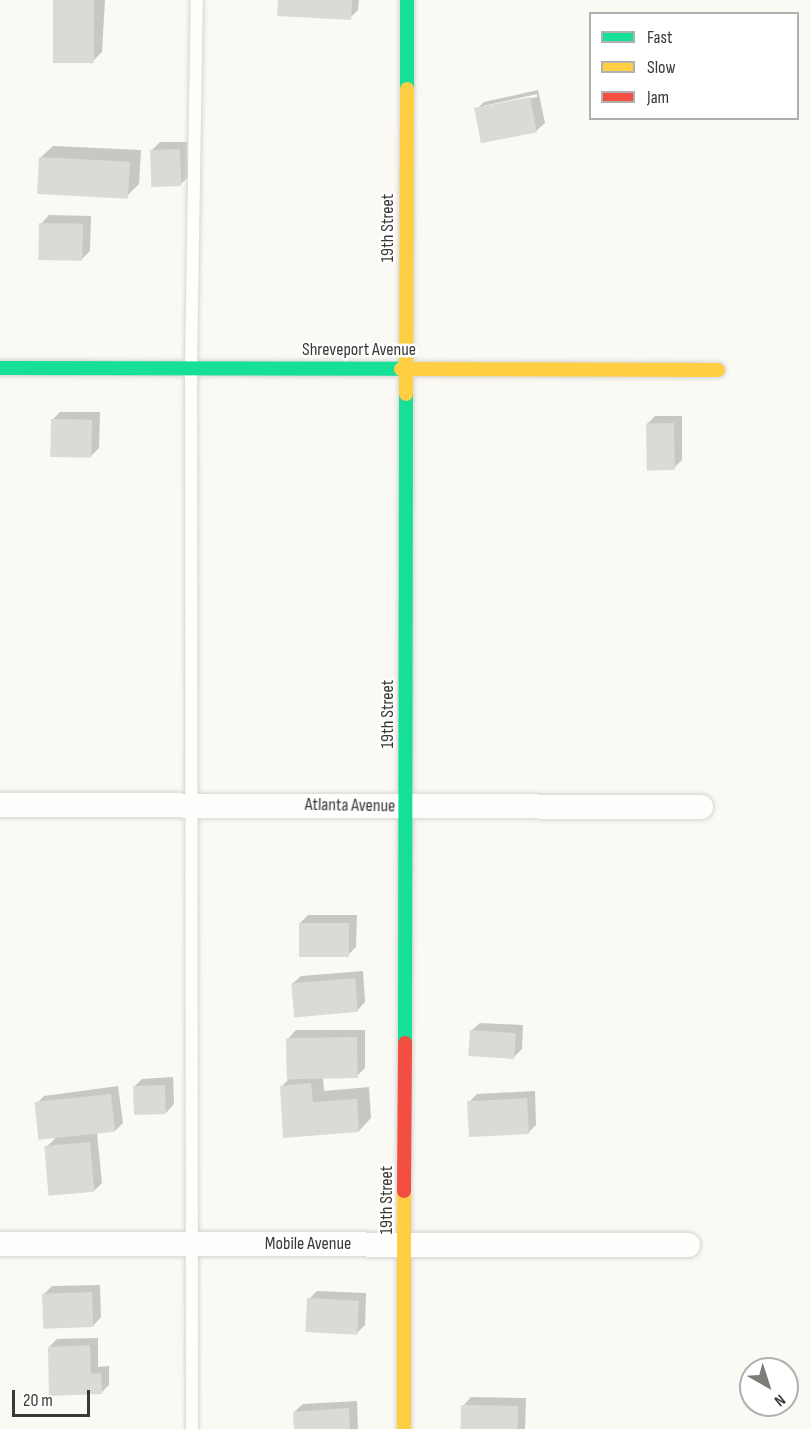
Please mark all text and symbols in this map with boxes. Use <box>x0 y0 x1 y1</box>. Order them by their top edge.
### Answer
legend <box>589 12 799 120</box>
text: Fast <box>647 27 672 48</box>
text: Slow <box>647 57 676 78</box>
text: Jam <box>647 87 669 108</box>
street label: 19th Street <box>377 194 399 262</box>
street label: Shreveport Avenue <box>302 339 416 361</box>
street label: 19th Street <box>377 680 399 748</box>
street label: Atlanta Avenue <box>305 794 395 818</box>
street label: 19th Street <box>376 1166 398 1234</box>
street label: Mobile Avenue <box>265 1233 351 1255</box>
north arrow <box>739 1357 799 1417</box>
scale bar <box>15 1378 93 1416</box>
text: 20 m <box>23 1390 53 1411</box>
text: N <box>770 1390 789 1410</box>

